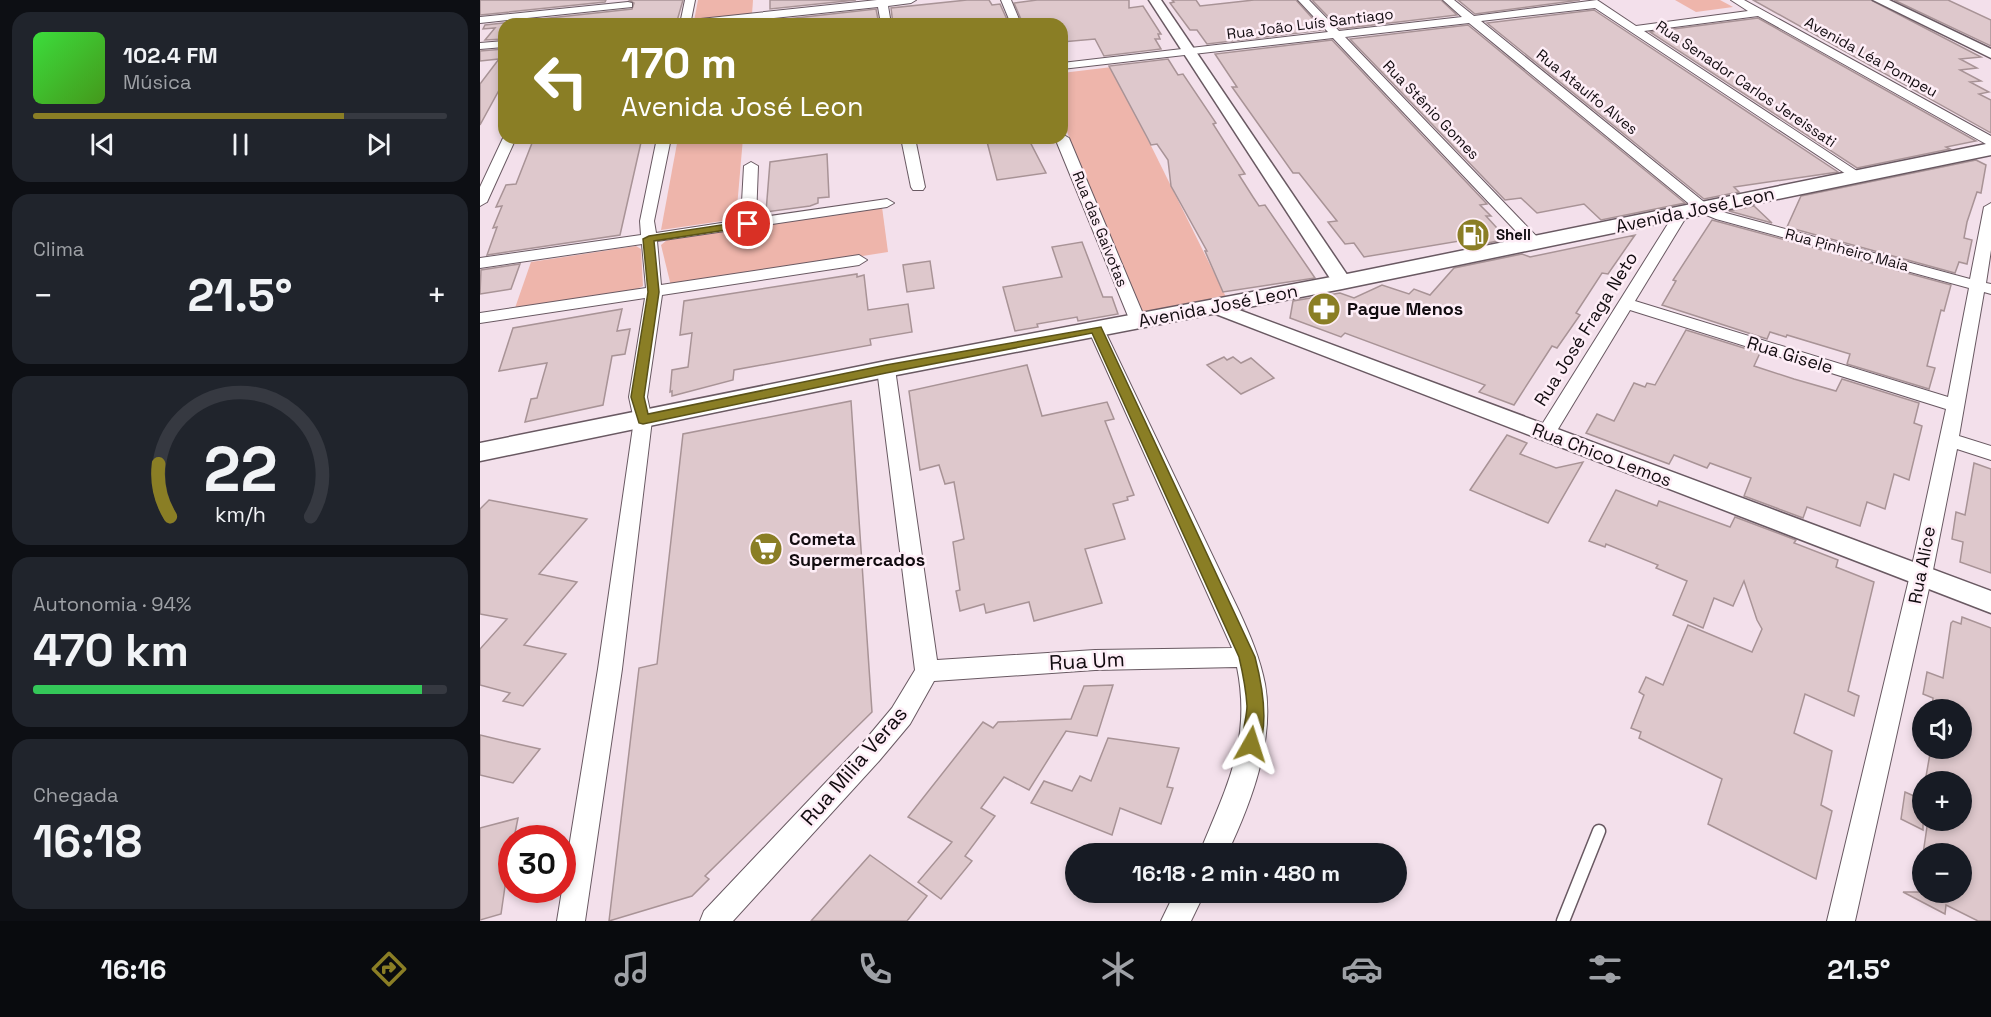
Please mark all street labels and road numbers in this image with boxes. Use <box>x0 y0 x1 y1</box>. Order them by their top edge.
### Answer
street label: Rua João Luís Santiago <box>1225 4 1394 43</box>
street label: Avenida Léa Pompeu <box>1801 12 1941 101</box>
street label: Rua Senador Carlos Jereissati <box>1652 16 1840 151</box>
street label: Rua Ataulfo Alves <box>1533 45 1642 138</box>
street label: Rua Stênio Gomes <box>1379 56 1484 163</box>
street label: Rua das Gaivotas <box>1069 168 1132 290</box>
street label: Avenida José Leon <box>1613 181 1776 238</box>
street label: Rua Pinheiro Maia <box>1783 224 1911 275</box>
street label: Rua José Fraga Neto <box>1529 247 1642 410</box>
street label: Avenida José Leon <box>1136 279 1299 332</box>
street label: Rua Gisele <box>1744 331 1836 379</box>
street label: Rua Chico Lemos <box>1529 417 1675 492</box>
street label: Rua Alice <box>1903 524 1940 606</box>
street label: Rua Um <box>1049 645 1125 676</box>
street label: Rua Milia Veras <box>794 700 913 831</box>

